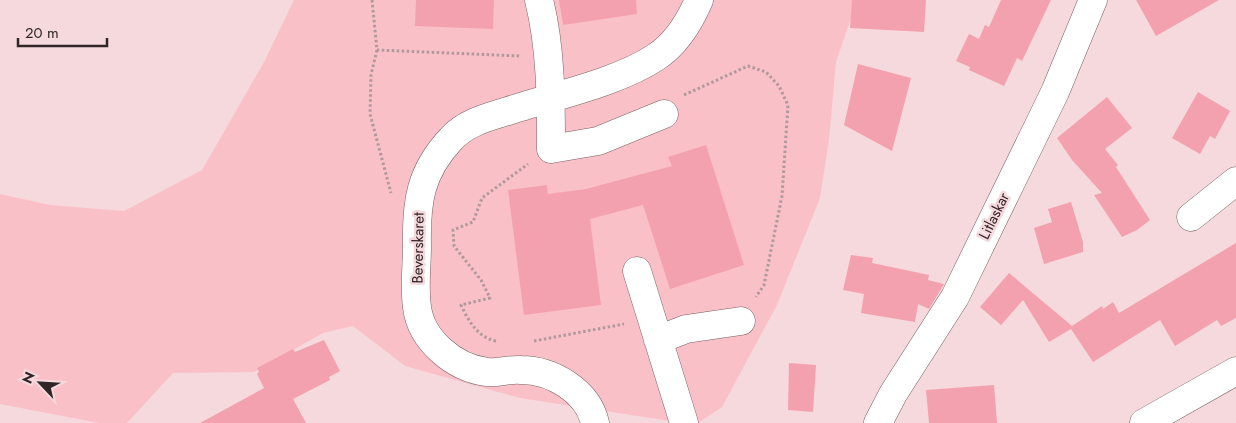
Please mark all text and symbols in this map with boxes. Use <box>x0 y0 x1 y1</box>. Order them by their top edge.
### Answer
scale bar <box>18 15 106 47</box>
text: 20 m <box>25 22 59 44</box>
street label: Litlaskar <box>973 188 1015 243</box>
street label: Beverskaret <box>406 212 430 284</box>
north arrow <box>15 358 65 408</box>
text: N <box>17 368 40 387</box>

